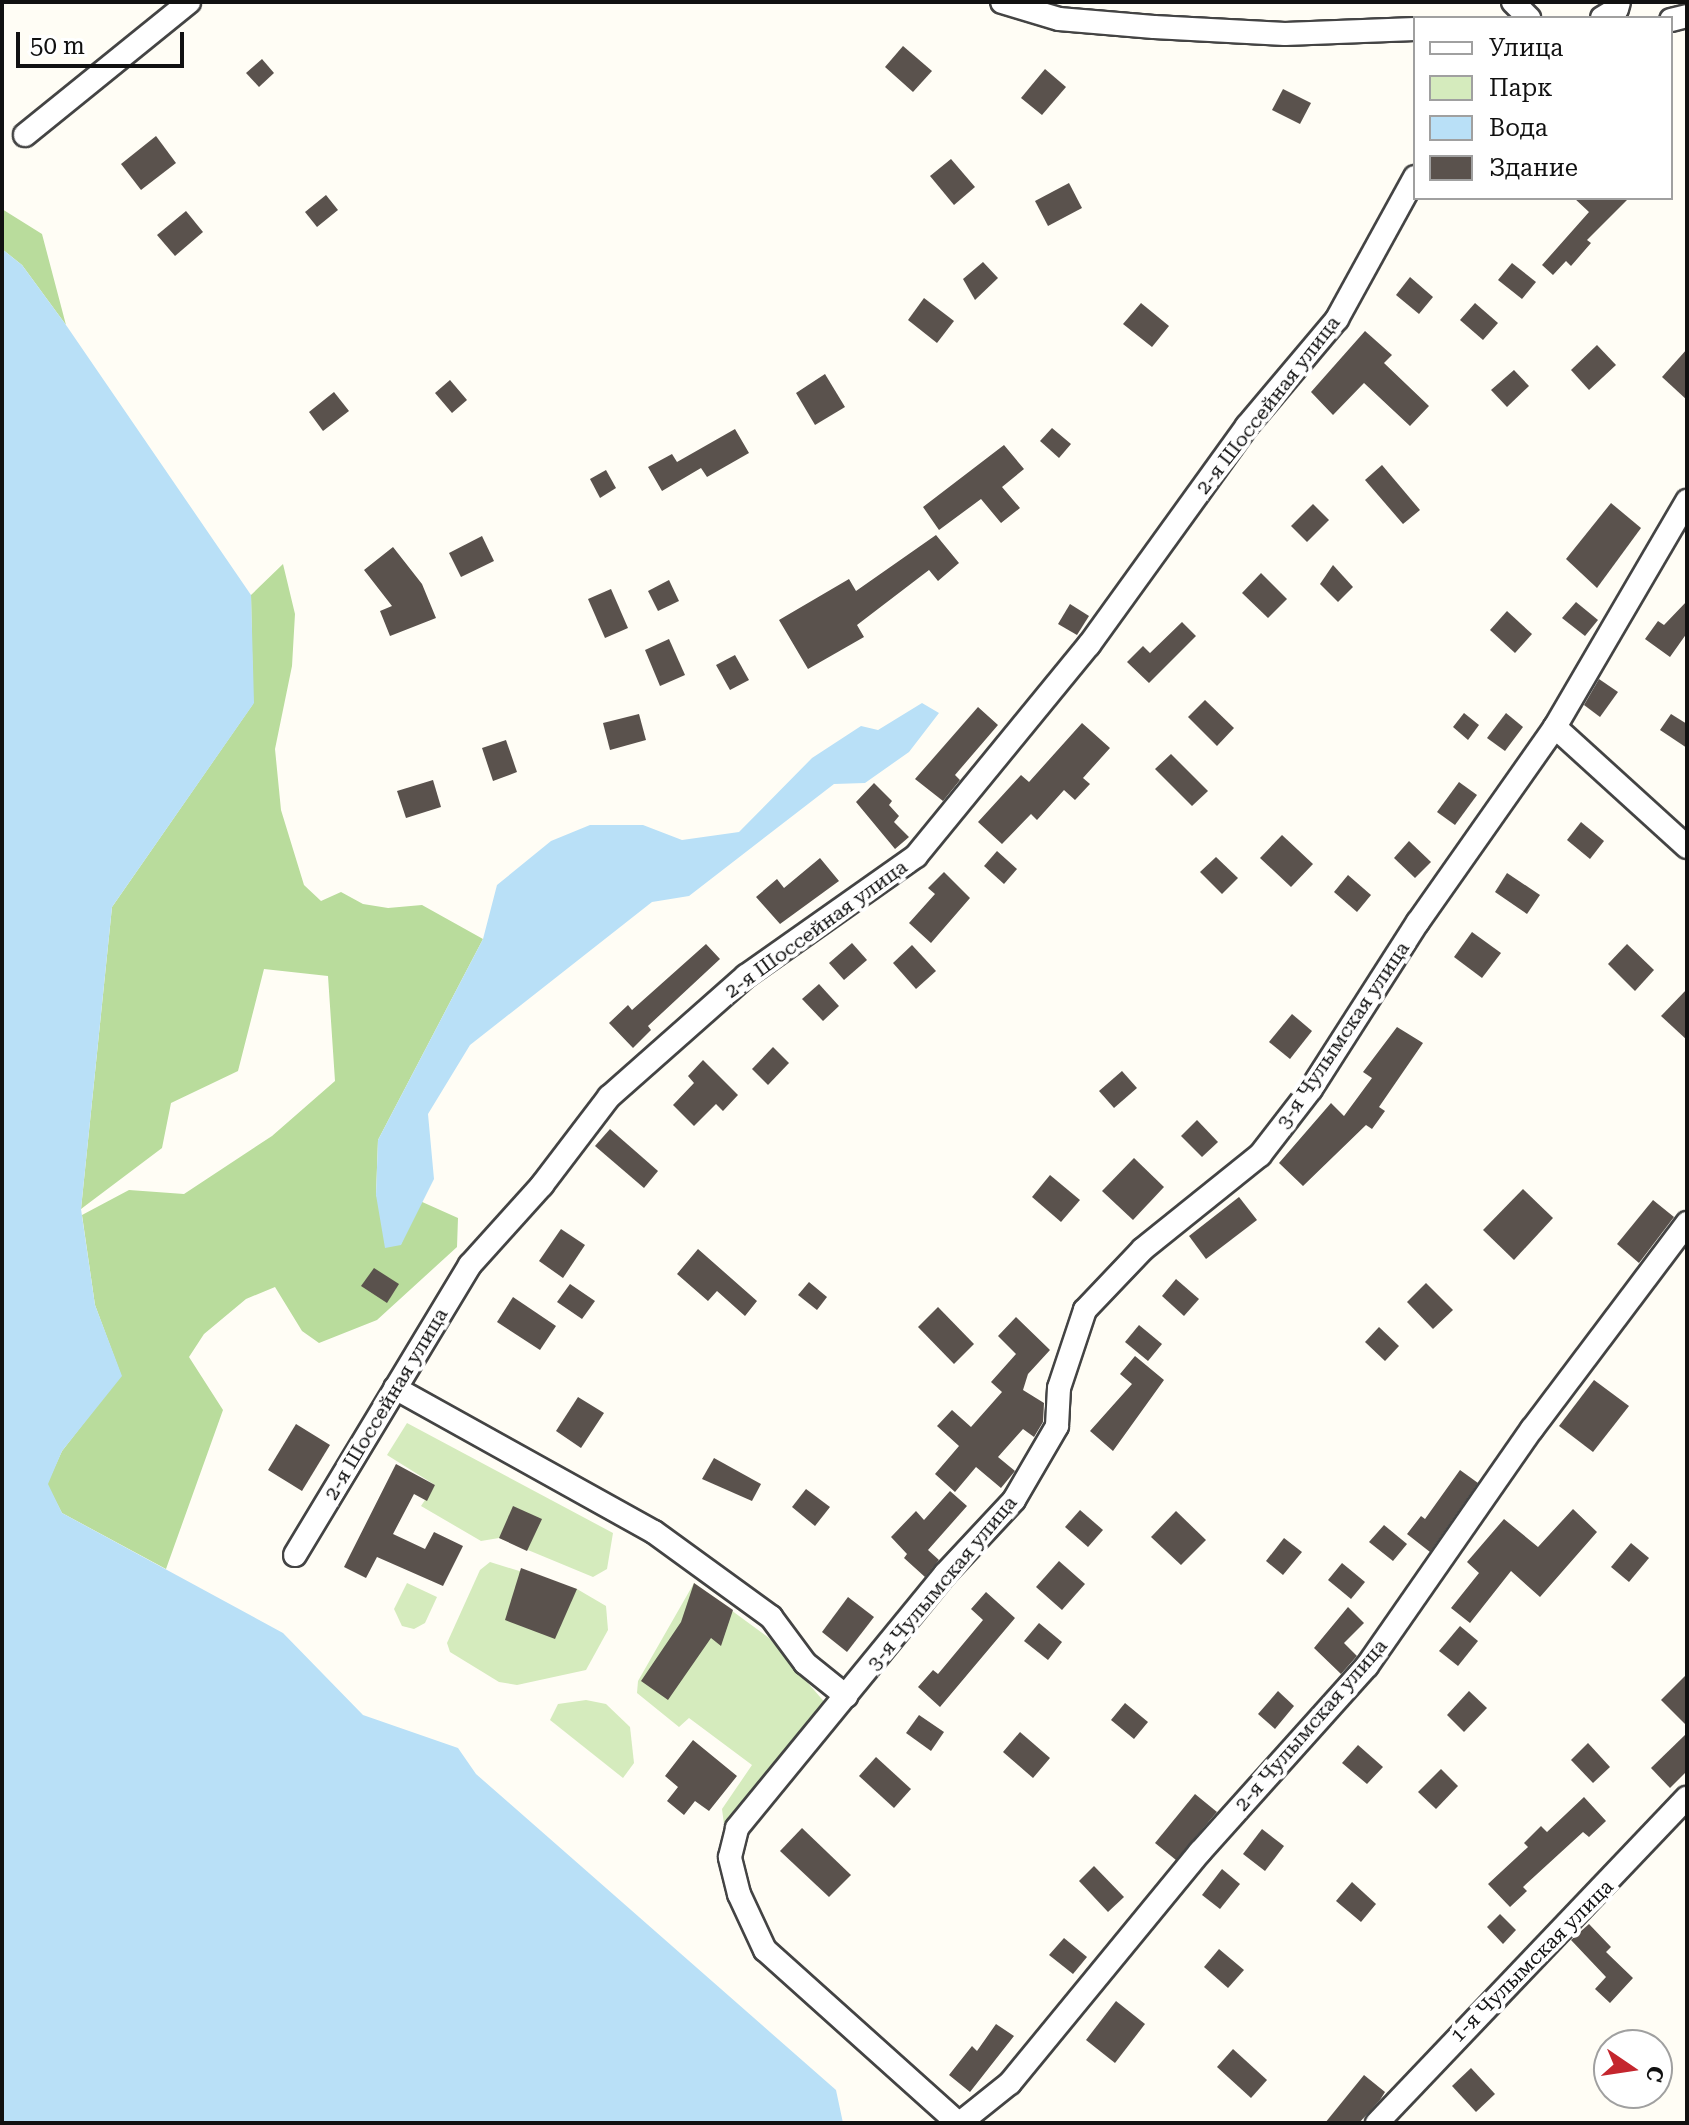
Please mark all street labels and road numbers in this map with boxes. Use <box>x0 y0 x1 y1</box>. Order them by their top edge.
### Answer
street label: 2-я Шоссейная улица <box>1191 311 1345 499</box>
street label: 2-я Шоссейная улица <box>720 855 912 1003</box>
street label: 3-я Чулымская улица <box>1272 937 1414 1133</box>
street label: 2-я Шоссейная улица <box>319 1304 453 1504</box>
street label: 3-я Чулымская улица <box>862 1491 1022 1675</box>
street label: 2-я Чулымская улица <box>1230 1634 1392 1816</box>
street label: 1-я Чулымская улица <box>1446 1875 1618 2047</box>

